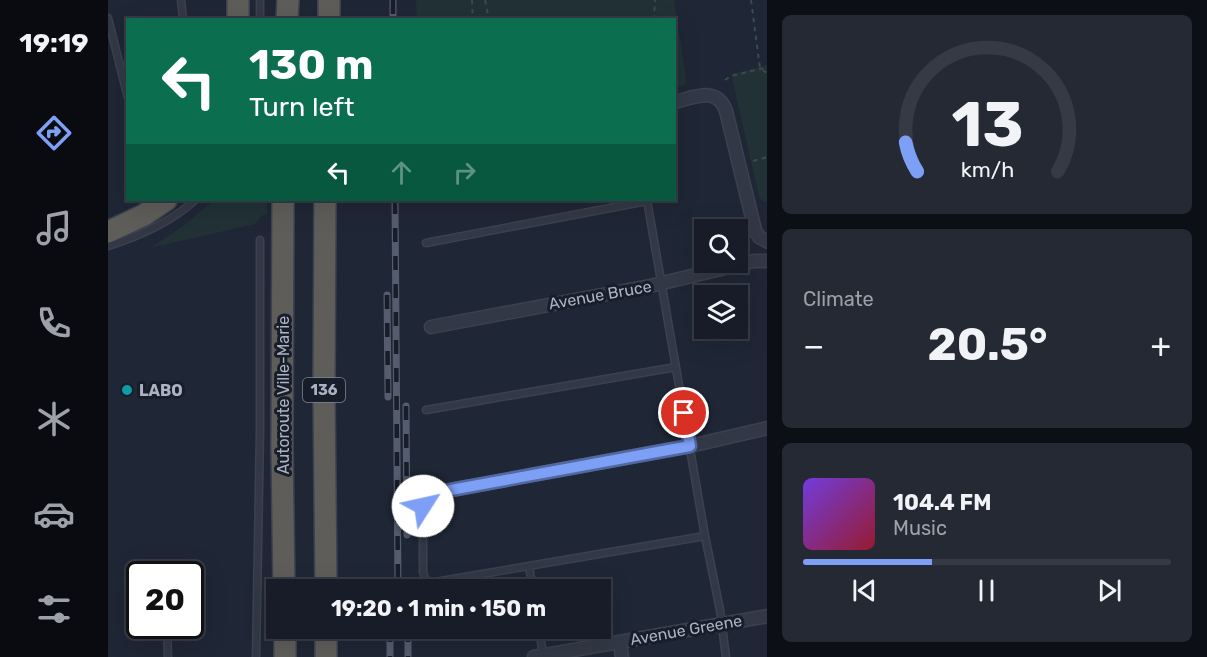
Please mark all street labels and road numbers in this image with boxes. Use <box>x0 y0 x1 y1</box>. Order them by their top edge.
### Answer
street label: Avenue Bruce <box>547 277 653 313</box>
street label: Autoroute Ville-Marie <box>274 316 293 474</box>
road number: 136 <box>303 378 345 402</box>
street label: Avenue Greene <box>629 611 744 649</box>

